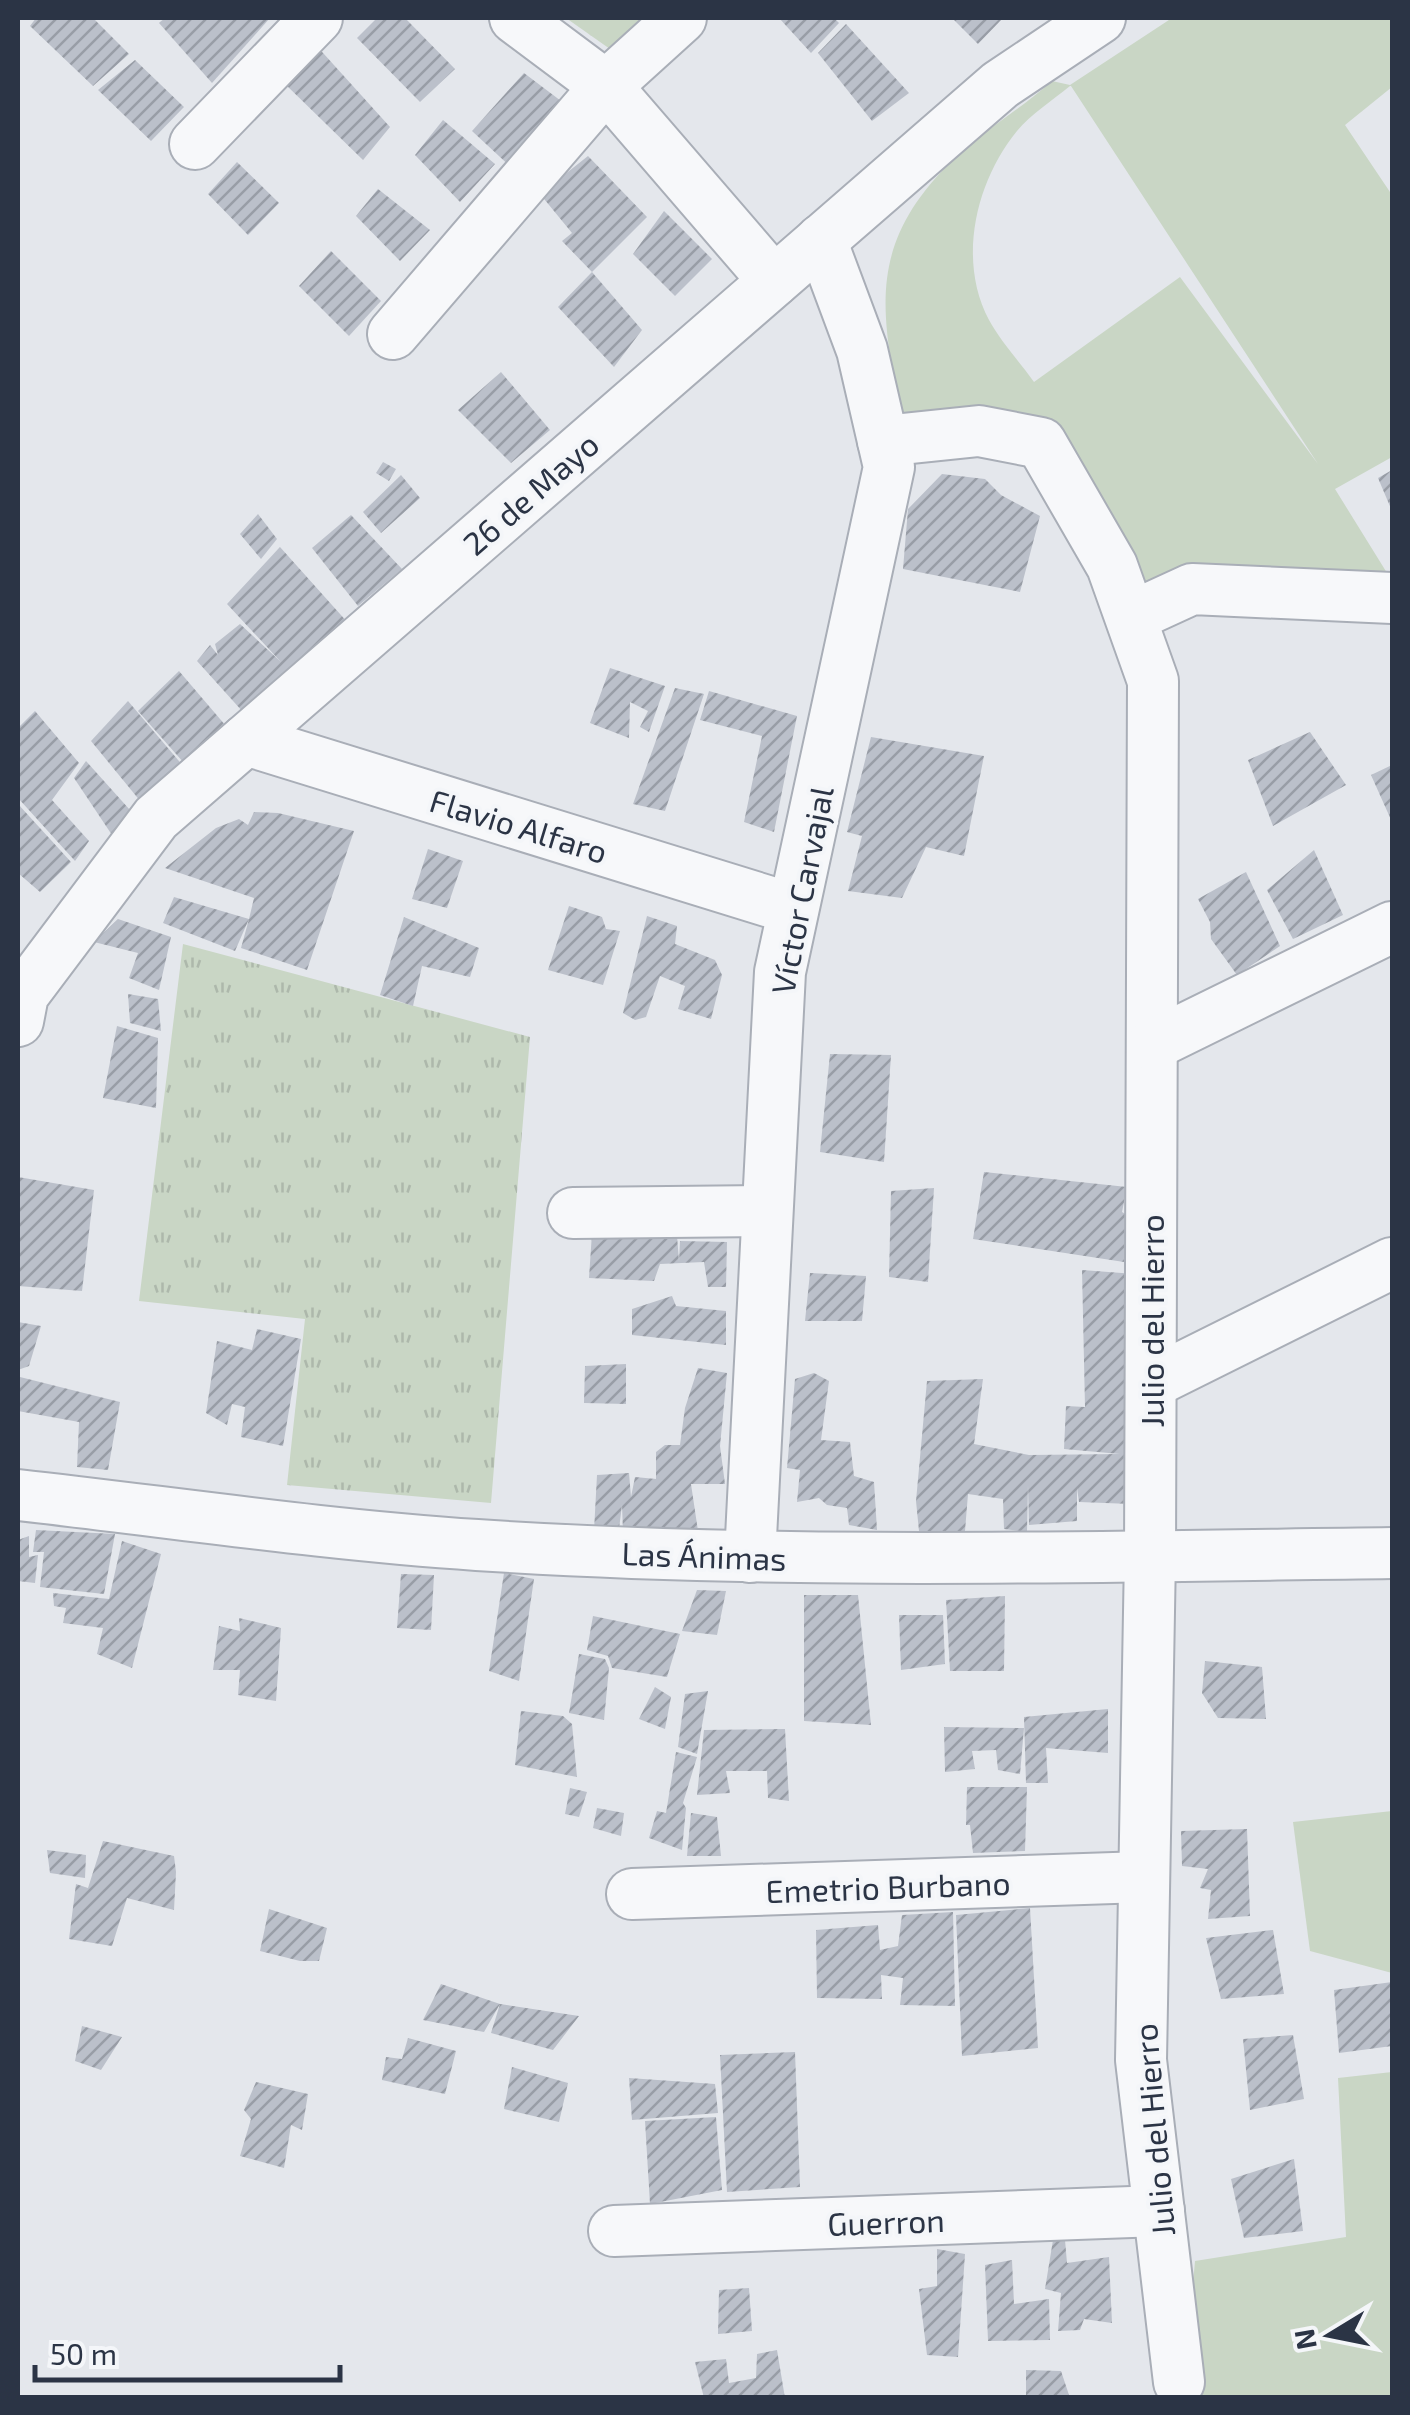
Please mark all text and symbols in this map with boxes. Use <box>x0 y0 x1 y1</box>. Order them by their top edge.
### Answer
street label: 26 de Mayo <box>455 424 605 562</box>
street label: Flavio Alfaro <box>426 780 612 870</box>
street label: Víctor Carvajal <box>762 782 841 997</box>
street label: Julio del Hierro <box>1132 1214 1170 1428</box>
street label: Las Ánimas <box>621 1533 787 1577</box>
street label: Emetrio Burbano <box>765 1863 1011 1909</box>
street label: Julio del Hierro <box>1125 2022 1181 2238</box>
street label: Guerron <box>827 2200 945 2242</box>
north arrow <box>1280 2285 1380 2385</box>
scale bar <box>35 2320 340 2382</box>
text: N <box>1286 2327 1323 2352</box>
text: 50 m <box>50 2335 117 2371</box>

